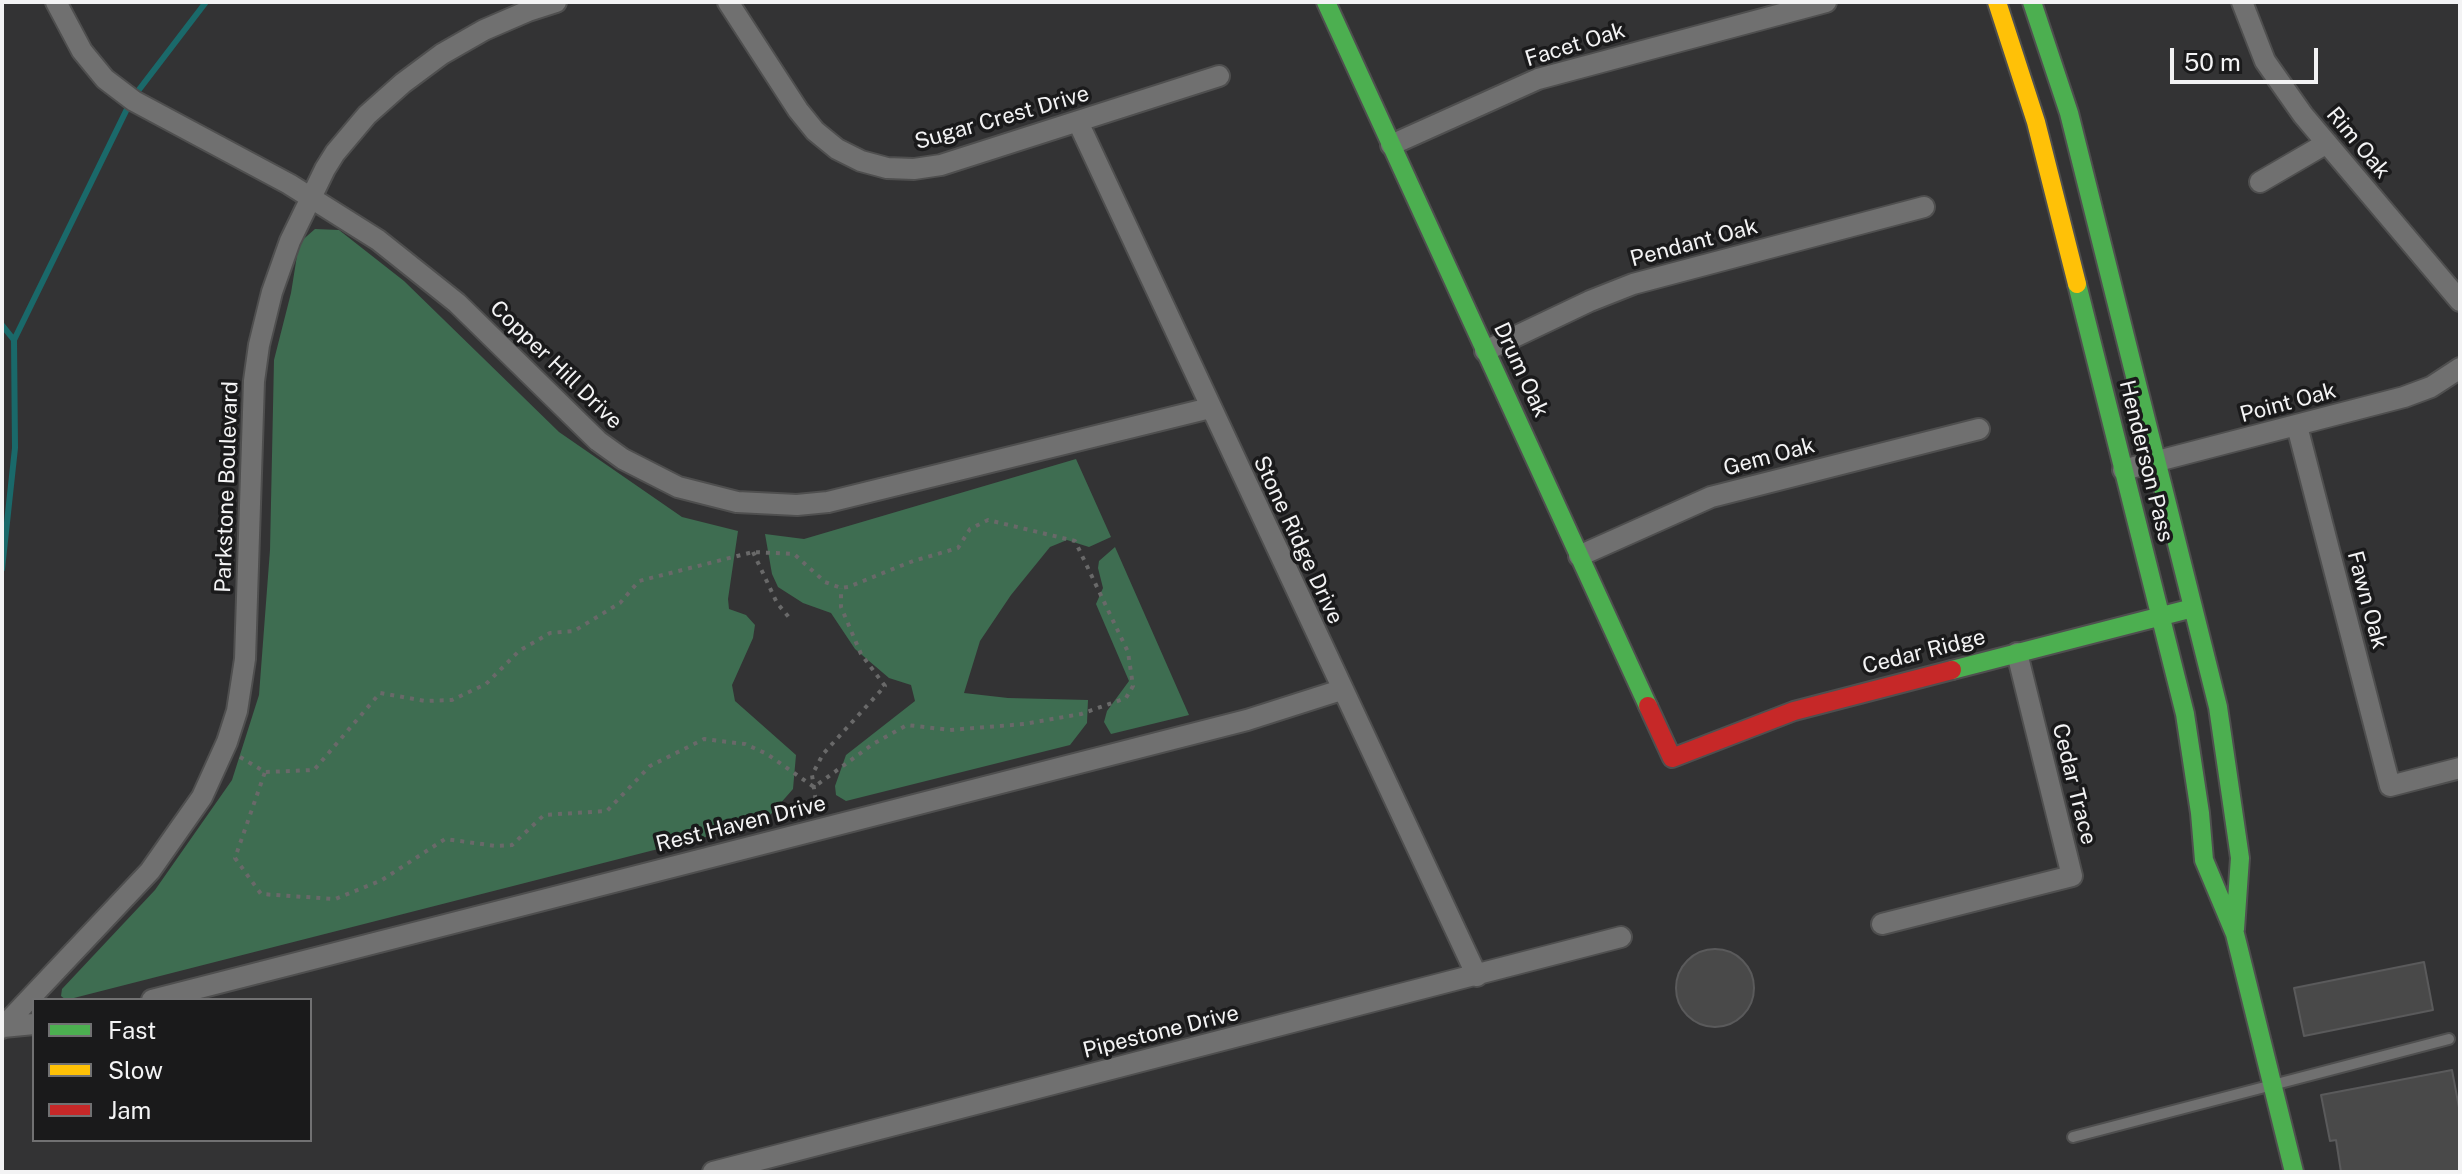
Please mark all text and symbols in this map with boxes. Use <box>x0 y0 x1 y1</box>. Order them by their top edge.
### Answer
street label: Facet Oak <box>1522 17 1628 73</box>
scale bar <box>2174 32 2322 82</box>
text: 50 m <box>2184 48 2241 76</box>
street label: Sugar Crest Drive <box>912 80 1092 156</box>
street label: Rim Oak <box>2321 102 2395 184</box>
street label: Pendant Oak <box>1627 213 1761 273</box>
street label: Copper Hill Drive <box>484 295 628 435</box>
street label: Drum Oak <box>1488 318 1554 422</box>
street label: Henderson Pass <box>2113 377 2179 545</box>
street label: Point Oak <box>2237 378 2339 428</box>
street label: Parkstone Boulevard <box>210 381 244 593</box>
street label: Gem Oak <box>1720 432 1818 482</box>
street label: Stone Ridge Drive <box>1247 452 1349 628</box>
street label: Fawn Oak <box>2341 548 2393 652</box>
street label: Cedar Ridge <box>1860 624 1988 680</box>
street label: Cedar Trace <box>2046 721 2102 847</box>
street label: Rest Haven Drive <box>653 790 829 858</box>
legend <box>32 998 312 1142</box>
street label: Pipestone Drive <box>1080 1000 1242 1064</box>
text: Fast <box>108 1016 156 1044</box>
text: Slow <box>108 1056 163 1084</box>
text: Jam <box>108 1096 151 1124</box>

